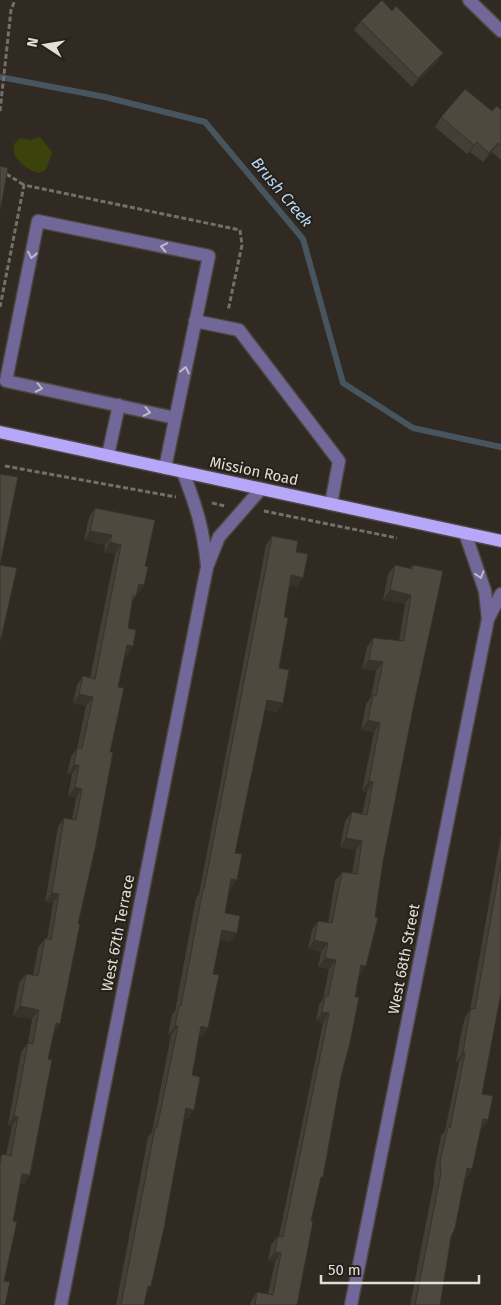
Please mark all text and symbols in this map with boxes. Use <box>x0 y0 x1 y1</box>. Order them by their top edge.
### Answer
north arrow <box>20 20 70 70</box>
text: N <box>23 36 42 49</box>
water label: Brush Creek <box>247 153 317 231</box>
one-way arrow <box>160 242 169 252</box>
one-way arrow <box>27 251 37 259</box>
one-way arrow <box>179 366 190 374</box>
one-way arrow <box>35 383 44 393</box>
one-way arrow <box>142 406 151 416</box>
street label: Mission Road <box>208 453 300 489</box>
one-way arrow <box>475 571 485 579</box>
street label: West 67th Terrace <box>98 873 138 993</box>
street label: West 68th Street <box>384 902 424 1016</box>
scale bar <box>321 1252 478 1284</box>
text: 50 m <box>328 1261 361 1279</box>

